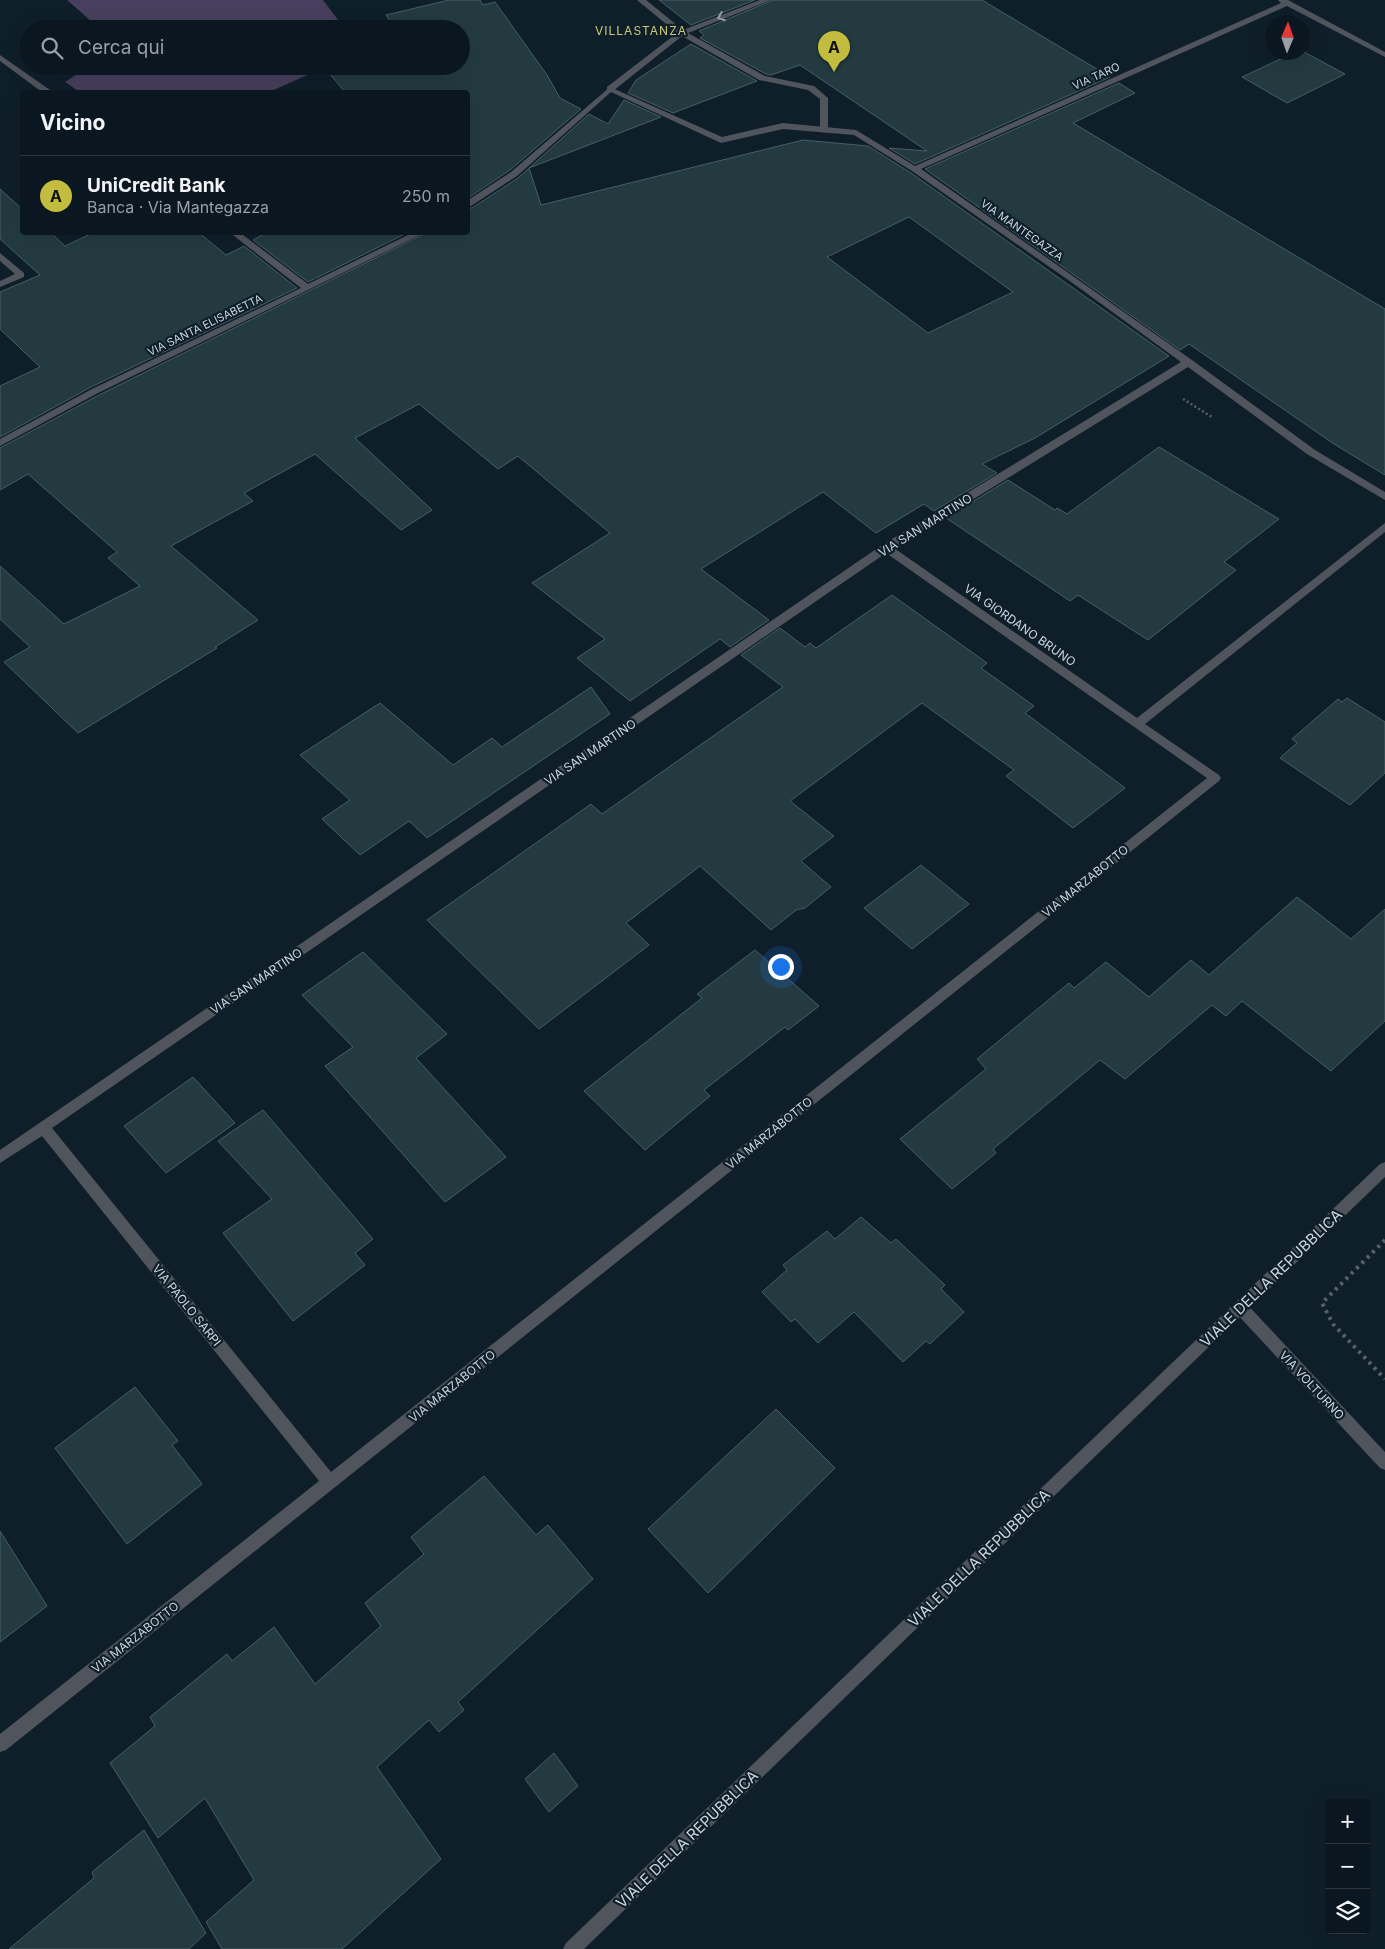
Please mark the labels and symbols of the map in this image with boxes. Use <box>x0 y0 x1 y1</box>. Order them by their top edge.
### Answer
one-way arrow <box>717 11 726 22</box>
north arrow <box>1265 15 1310 60</box>
district label: VILLASTANZA <box>595 23 687 38</box>
pin: A <box>818 31 850 72</box>
street label: VIA TARO <box>1070 59 1122 93</box>
street label: VIA MANTEGAZZA <box>978 196 1066 264</box>
street label: VIA SANTA ELISABETTA <box>145 291 265 359</box>
street label: VIA SAN MARTINO <box>875 490 975 560</box>
street label: VIA GIORDANO BRUNO <box>961 581 1079 669</box>
street label: VIA SAN MARTINO <box>541 716 639 788</box>
street label: VIA MARZABOTTO <box>1039 842 1131 920</box>
street label: VIA SAN MARTINO <box>207 945 305 1017</box>
your location <box>768 954 794 980</box>
street label: VIA MARZABOTTO <box>723 1094 815 1172</box>
street label: VIALE DELLA REPUBBLICA <box>1196 1205 1346 1351</box>
street label: VIA PAOLO SARPI <box>150 1261 224 1349</box>
street label: VIA MARZABOTTO <box>406 1347 498 1425</box>
street label: VIA VOLTURNO <box>1276 1348 1348 1422</box>
street label: VIALE DELLA REPUBBLICA <box>904 1485 1054 1631</box>
street label: VIA MARZABOTTO <box>88 1598 182 1676</box>
street label: VIALE DELLA REPUBBLICA <box>612 1766 762 1912</box>

